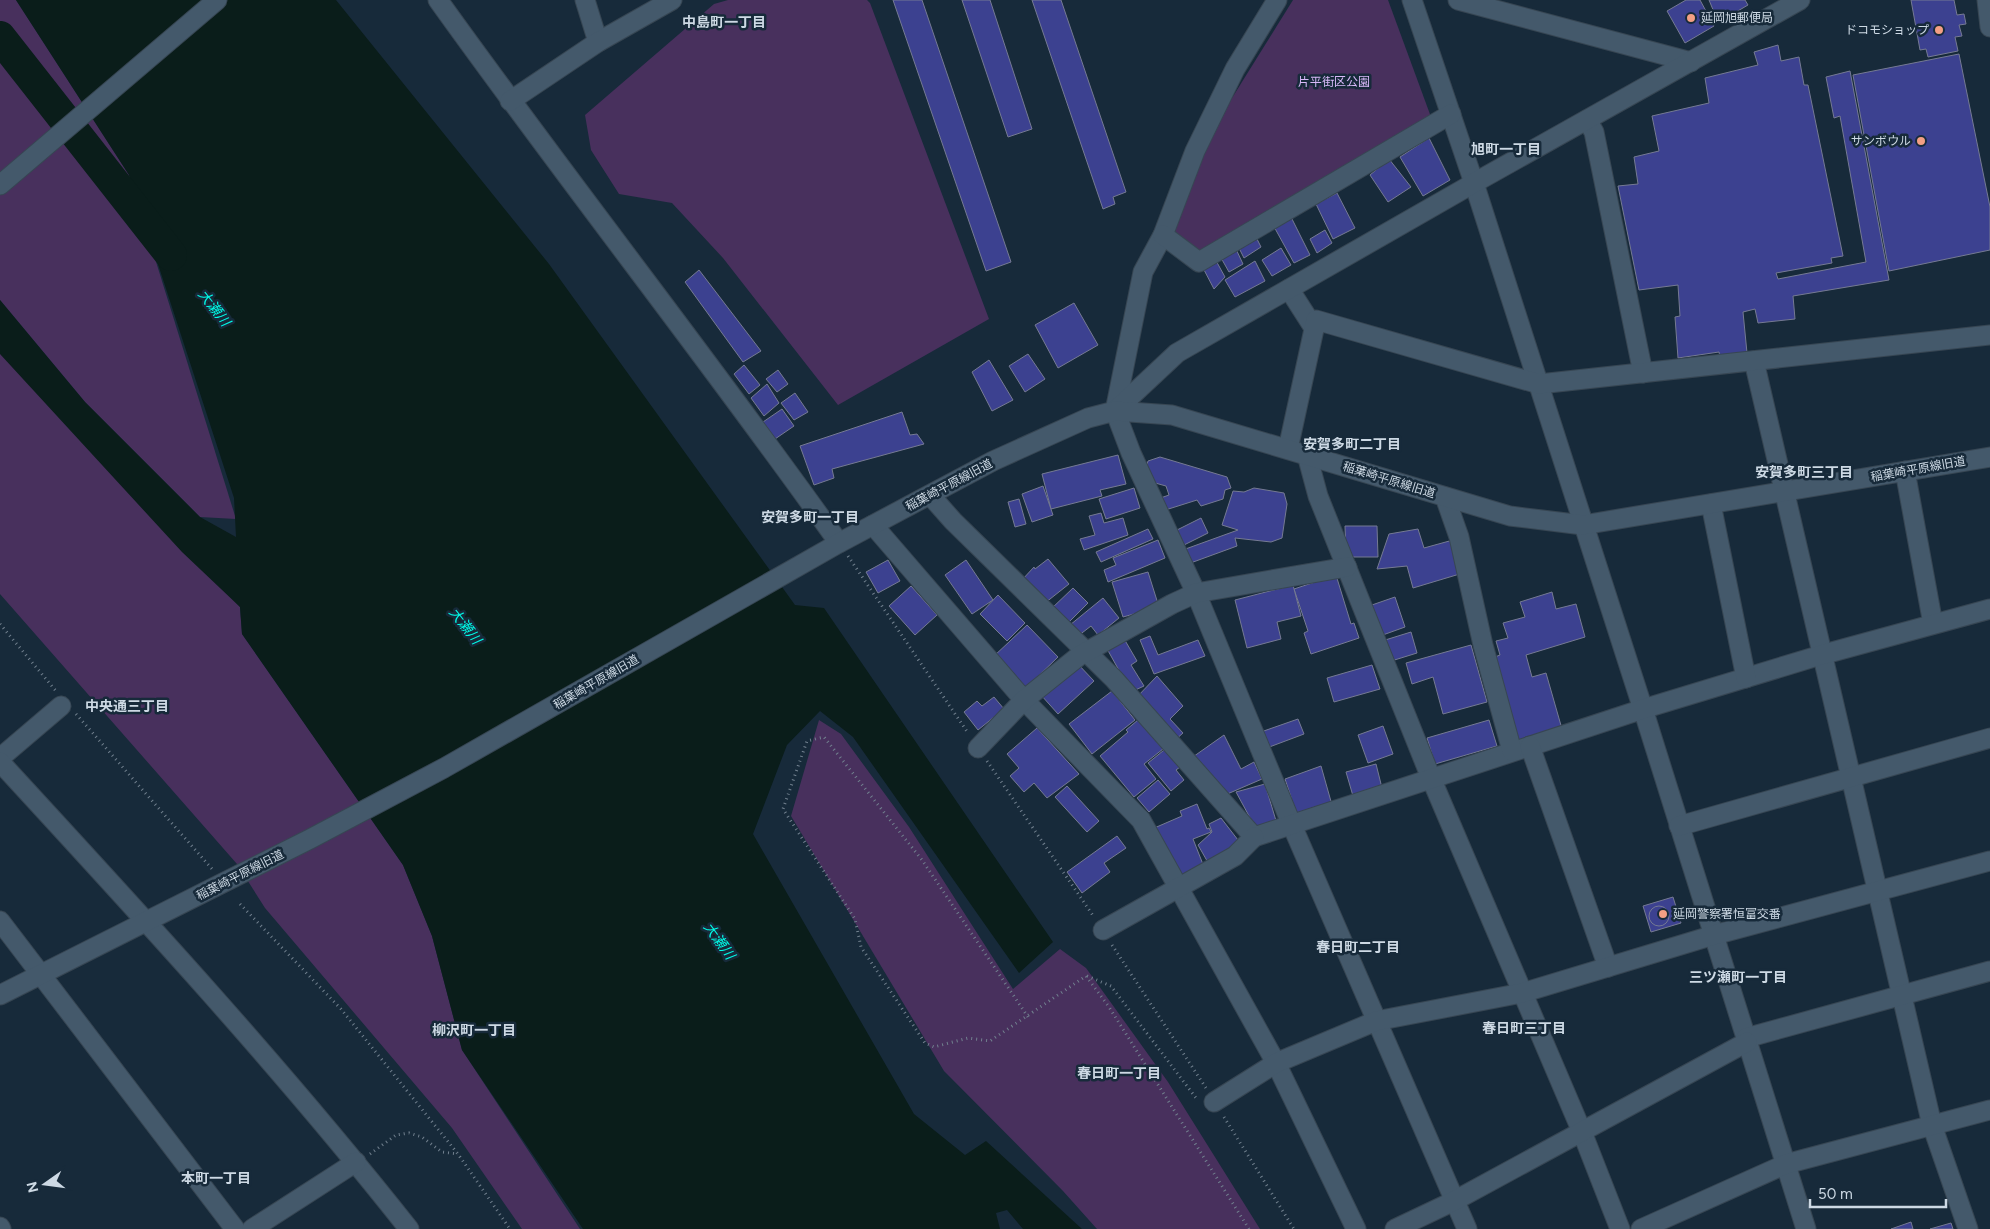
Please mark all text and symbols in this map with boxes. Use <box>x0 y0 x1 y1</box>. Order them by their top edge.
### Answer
place label: 延岡旭郵便局 <box>1701 11 1773 25</box>
marker: 延岡旭郵便局 <box>1685 12 1697 24</box>
district label: 中島町一丁目 <box>682 14 766 31</box>
place label: ドコモショップ <box>1845 23 1929 37</box>
marker: ドコモショップ <box>1933 24 1945 36</box>
park label: 片平街区公園 <box>1298 75 1370 89</box>
place label: サンボウル <box>1851 134 1911 148</box>
marker: サンボウル <box>1915 135 1927 147</box>
district label: 旭町一丁目 <box>1471 141 1541 158</box>
water label: 大瀬川 <box>194 286 235 331</box>
district label: 安賀多町二丁目 <box>1303 436 1401 453</box>
street label: 稲葉崎平原線旧道 <box>1870 454 1966 484</box>
street label: 稲葉崎平原線旧道 <box>903 456 995 514</box>
street label: 稲葉崎平原線旧道 <box>1341 459 1437 501</box>
district label: 安賀多町三丁目 <box>1755 464 1853 481</box>
district label: 安賀多町一丁目 <box>761 509 859 526</box>
water label: 大瀬川 <box>445 604 486 649</box>
street label: 稲葉崎平原線旧道 <box>551 652 641 712</box>
district label: 中央通三丁目 <box>85 698 169 715</box>
street label: 稲葉崎平原線旧道 <box>194 847 286 903</box>
place label: 延岡警察署恒富交番 <box>1673 907 1781 921</box>
marker: 延岡警察署恒富交番 <box>1657 908 1669 920</box>
water label: 大瀬川 <box>700 919 739 965</box>
district label: 春日町二丁目 <box>1316 939 1400 956</box>
district label: 三ツ瀬町一丁目 <box>1689 969 1787 986</box>
district label: 春日町三丁目 <box>1482 1020 1566 1037</box>
district label: 柳沢町一丁目 <box>432 1022 516 1039</box>
district label: 春日町一丁目 <box>1077 1065 1161 1082</box>
north arrow <box>20 1159 70 1209</box>
district label: 本町一丁目 <box>181 1170 251 1187</box>
scale bar <box>1810 1176 1946 1208</box>
text: N <box>23 1180 42 1194</box>
text: 50 m <box>1818 1185 1853 1203</box>

